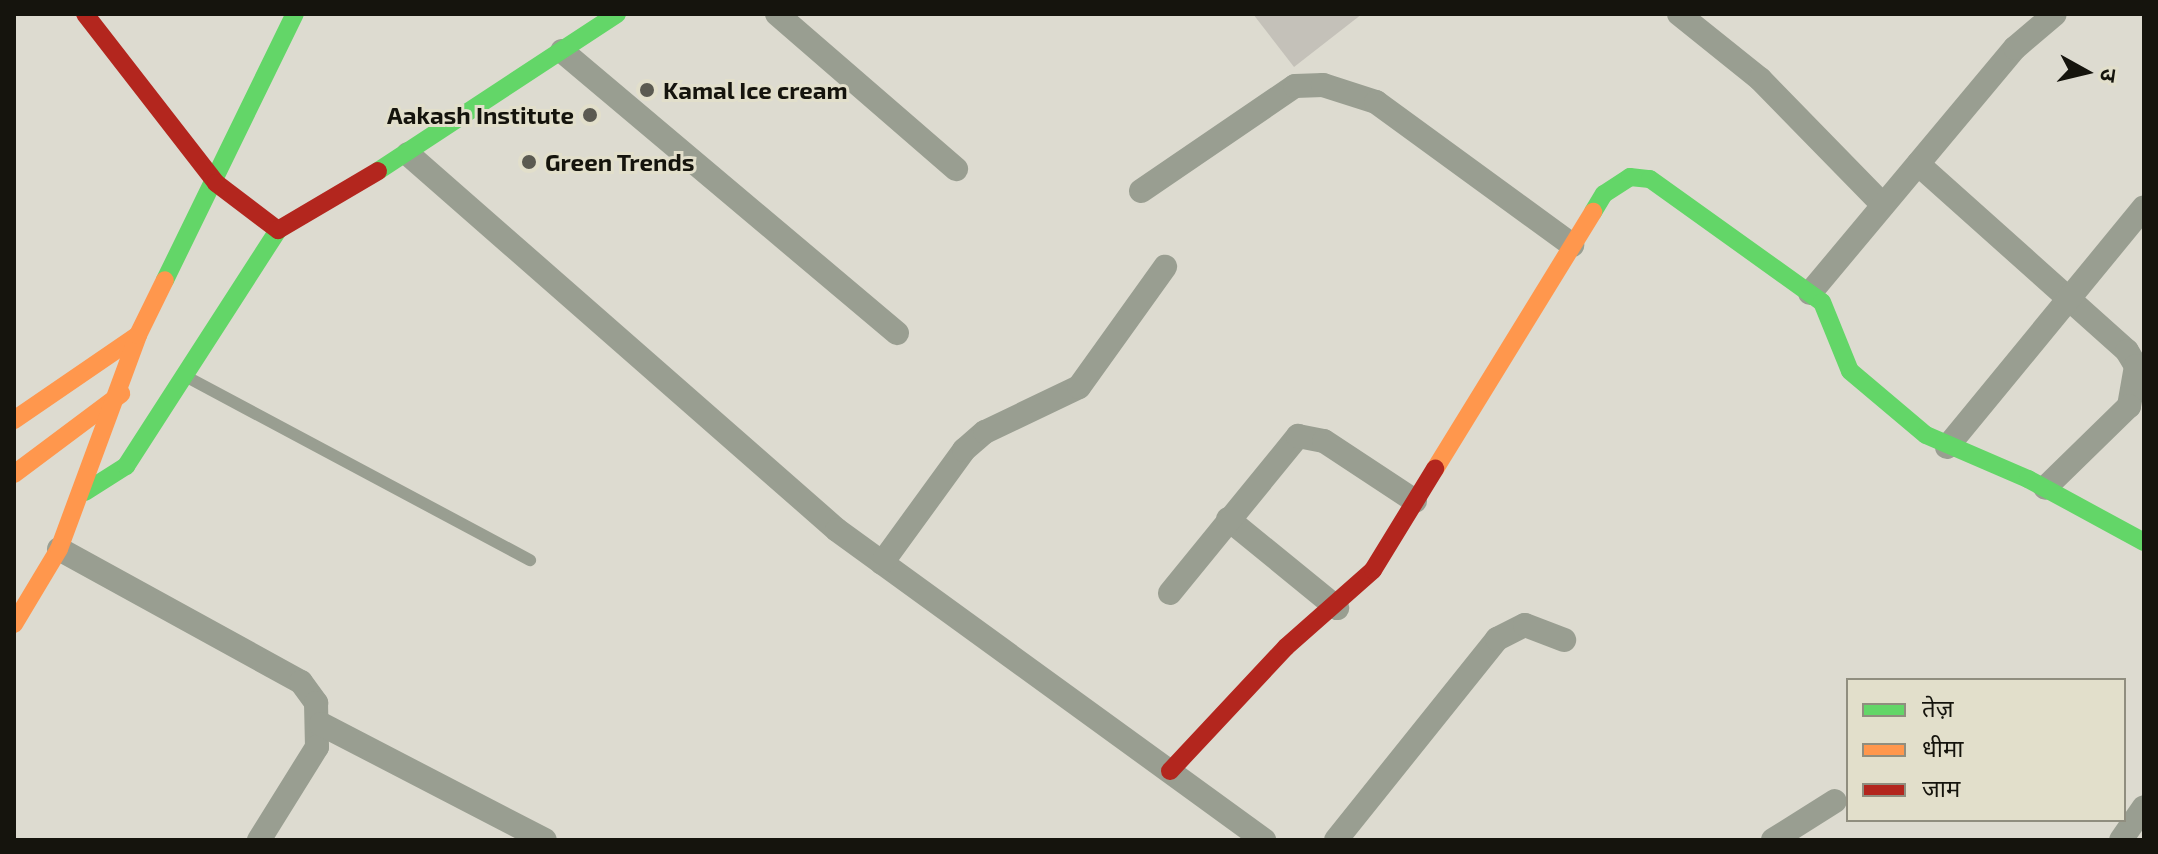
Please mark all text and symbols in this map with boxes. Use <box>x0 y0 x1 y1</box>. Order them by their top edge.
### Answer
north arrow <box>2046 32 2126 112</box>
text: उ <box>2096 67 2124 84</box>
place label: Kamal Ice cream <box>663 76 848 104</box>
marker: Kamal Ice cream <box>638 81 656 99</box>
place label: Aakash Institute <box>387 101 574 129</box>
marker: Aakash Institute <box>581 106 599 124</box>
place label: Green Trends <box>545 148 695 176</box>
marker: Green Trends <box>520 153 538 171</box>
legend <box>1846 678 2126 822</box>
text: तेज़ <box>1922 693 1954 722</box>
text: धीमा <box>1922 733 1964 762</box>
text: जाम <box>1922 773 1960 802</box>

